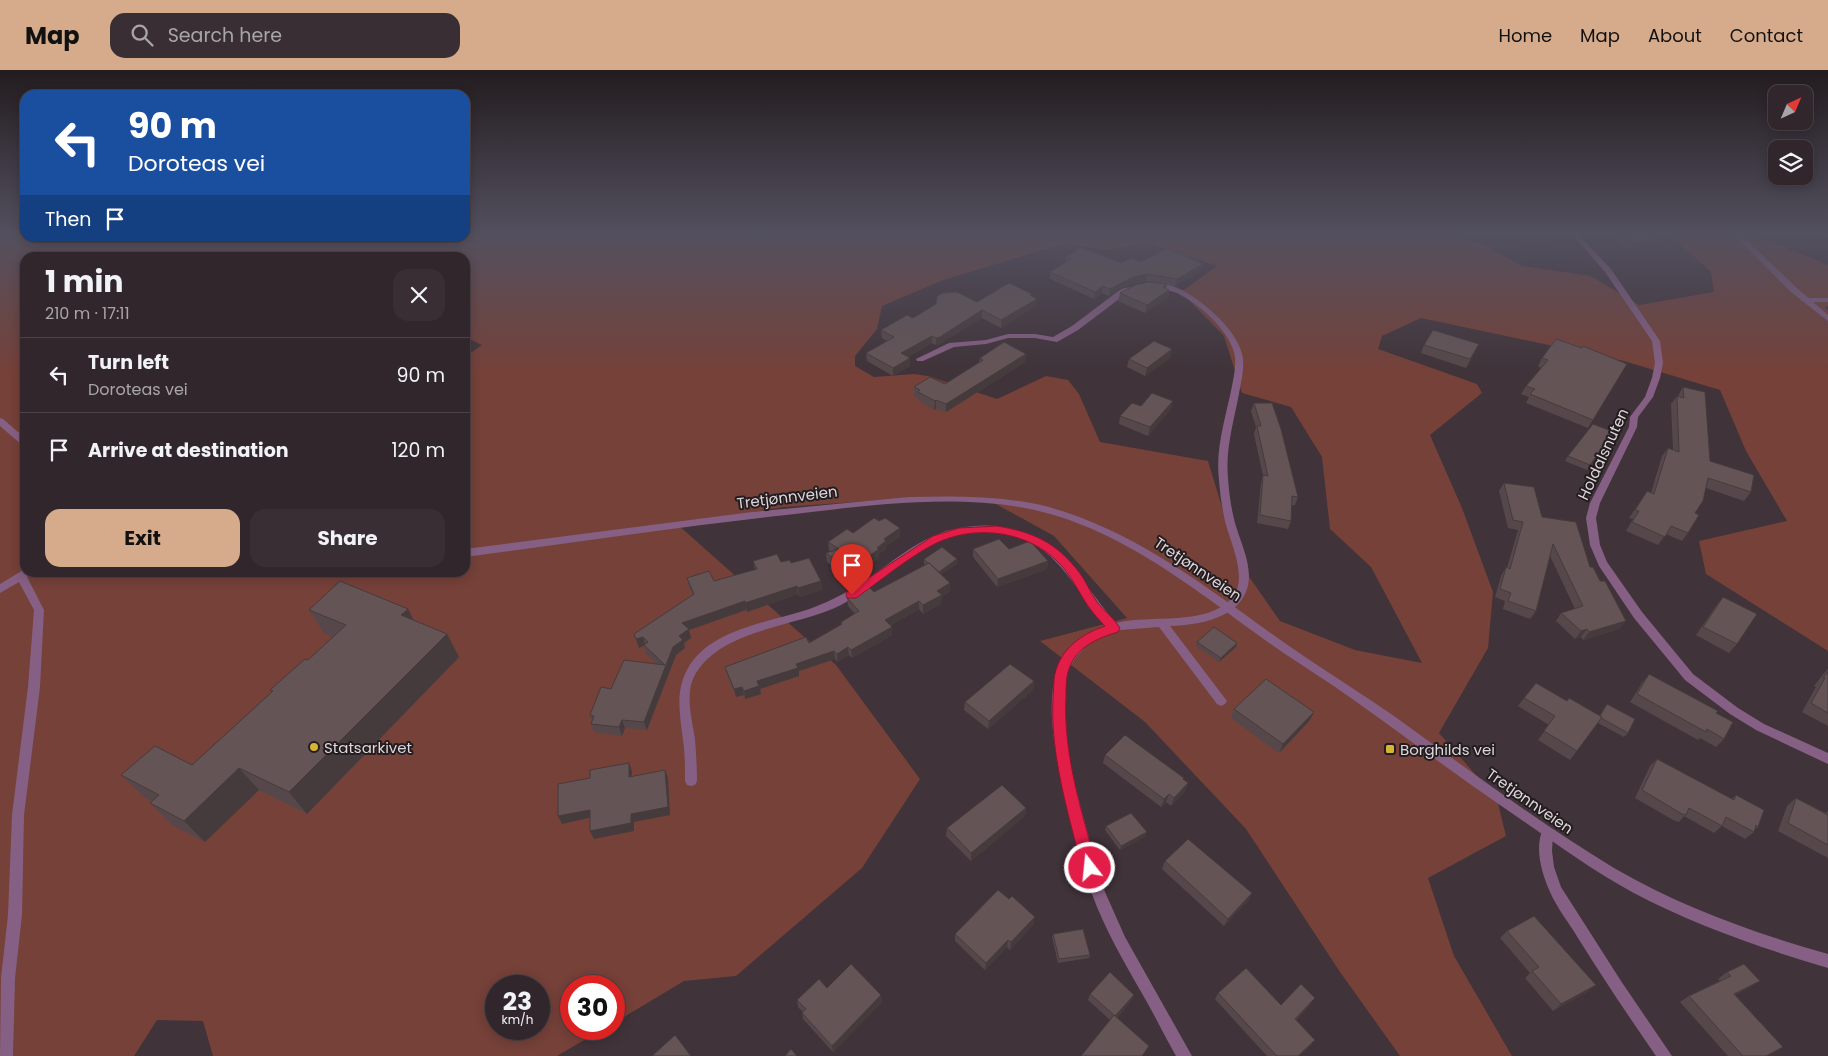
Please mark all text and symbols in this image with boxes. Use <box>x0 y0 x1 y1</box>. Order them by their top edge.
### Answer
search box <box>110 13 460 58</box>
text: Map <box>25 19 80 52</box>
icon: search <box>128 21 156 49</box>
text: Search here <box>168 22 282 49</box>
text: Home <box>1498 23 1552 48</box>
text: Map <box>1580 23 1620 48</box>
text: About <box>1648 23 1702 48</box>
text: Contact <box>1730 23 1803 48</box>
north arrow <box>1768 85 1812 130</box>
map controls <box>1768 85 1813 185</box>
text: 90 m <box>128 101 217 150</box>
icon: left <box>45 110 110 175</box>
button: layers <box>1768 140 1813 185</box>
text: Doroteas vei <box>128 148 265 179</box>
icon: arrive <box>101 205 129 233</box>
text: Then <box>45 206 91 233</box>
text: 1 min <box>45 260 123 303</box>
button: close <box>393 269 445 321</box>
text: 210 m · 17:11 <box>45 302 130 325</box>
text: Turn left <box>88 349 169 376</box>
icon: left <box>45 361 73 389</box>
text: 90 m <box>396 362 445 389</box>
text: Doroteas vei <box>88 378 188 401</box>
street label: Holdalsnuten <box>1573 405 1633 503</box>
icon: arrive <box>45 436 73 464</box>
text: Arrive at destination <box>88 437 289 464</box>
text: 120 m <box>391 437 445 464</box>
street label: Tretjønnveien <box>735 480 839 514</box>
button: Exit <box>45 509 240 567</box>
button: Share <box>250 509 445 567</box>
street label: Tretjønnveien <box>1150 532 1246 606</box>
pin <box>831 544 873 595</box>
icon: arrive <box>838 551 866 579</box>
place label: Statsarkivet <box>324 737 412 758</box>
place label: Borghilds vei <box>1400 739 1495 760</box>
marker: Statsarkivet <box>308 741 320 753</box>
marker: Borghilds vei <box>1384 743 1396 755</box>
street label: Tretjønnveien <box>1482 763 1578 839</box>
position arrow <box>1063 841 1115 893</box>
speed limit sign: 30 <box>560 975 625 1040</box>
text: 23 <box>503 984 532 1019</box>
text: km/h <box>502 1011 533 1028</box>

